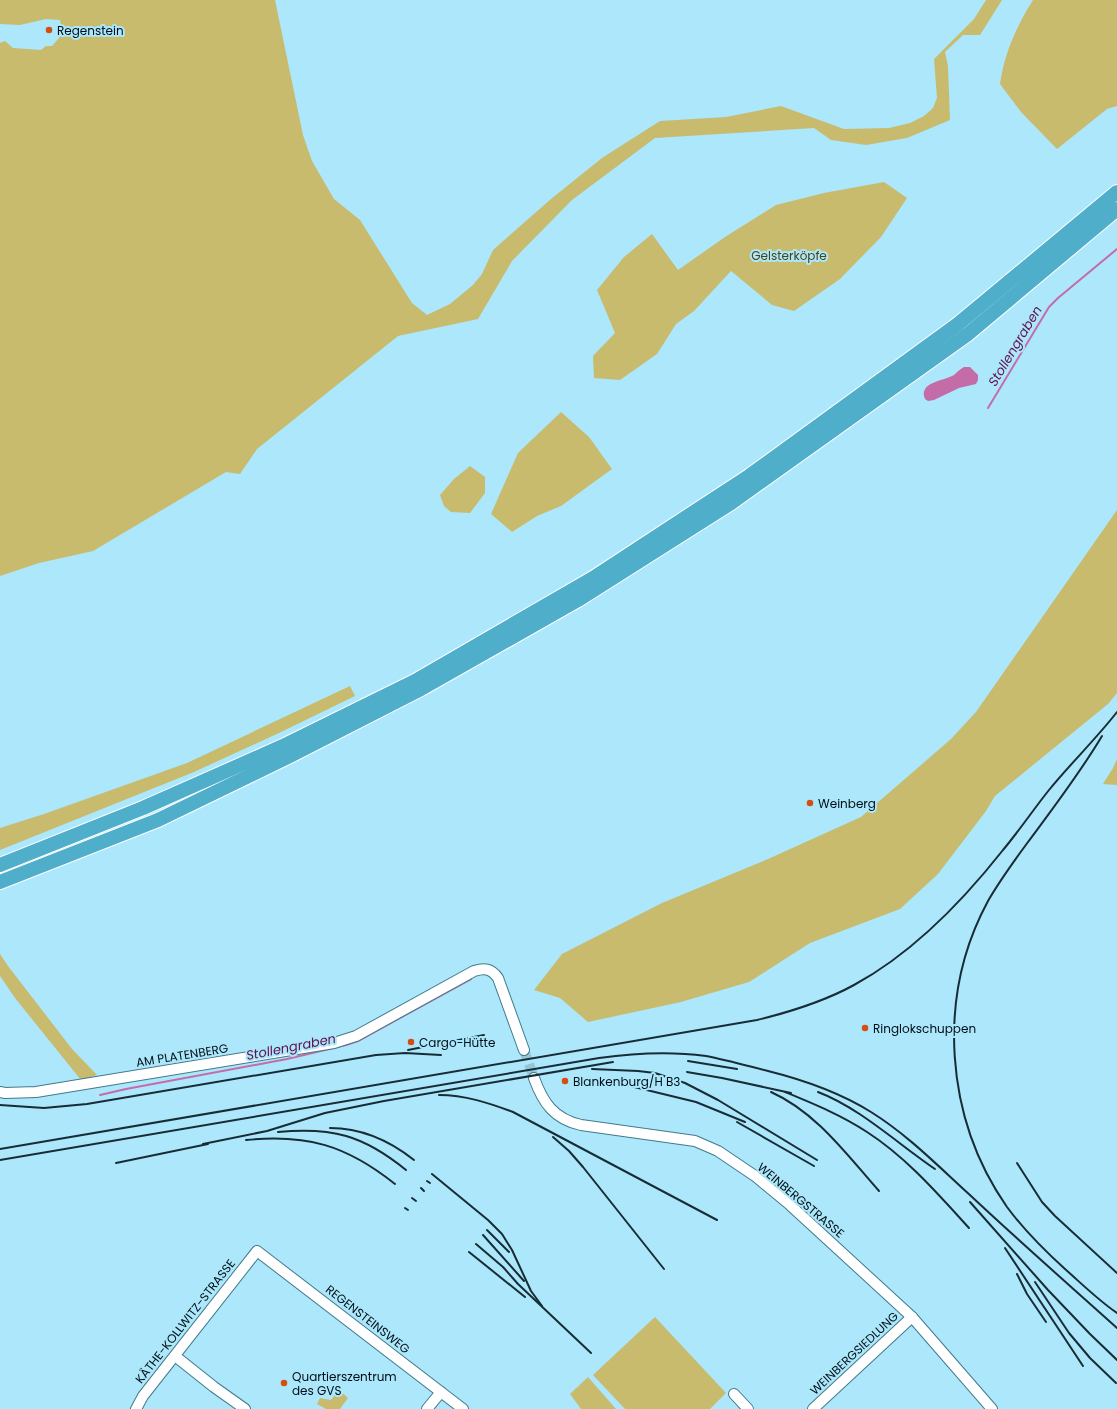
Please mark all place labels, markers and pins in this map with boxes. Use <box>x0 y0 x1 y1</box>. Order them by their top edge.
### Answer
place label: Regenstein <box>57 22 124 39</box>
marker: Regenstein <box>44 25 54 35</box>
place label: Weinberg <box>818 795 876 812</box>
marker: Weinberg <box>805 798 815 808</box>
place label: Ringlokschuppen <box>873 1020 976 1037</box>
marker: Ringlokschuppen <box>860 1023 870 1033</box>
place label: Cargo-Hütte <box>419 1034 495 1051</box>
marker: Cargo-Hütte <box>406 1037 416 1047</box>
place label: Blankenburg/H B3 <box>573 1073 680 1090</box>
marker: Blankenburg/H B3 <box>560 1076 570 1086</box>
place label: Quartierszentrum des GVS <box>292 1368 397 1399</box>
marker: Quartierszentrum des GVS <box>279 1378 289 1388</box>

